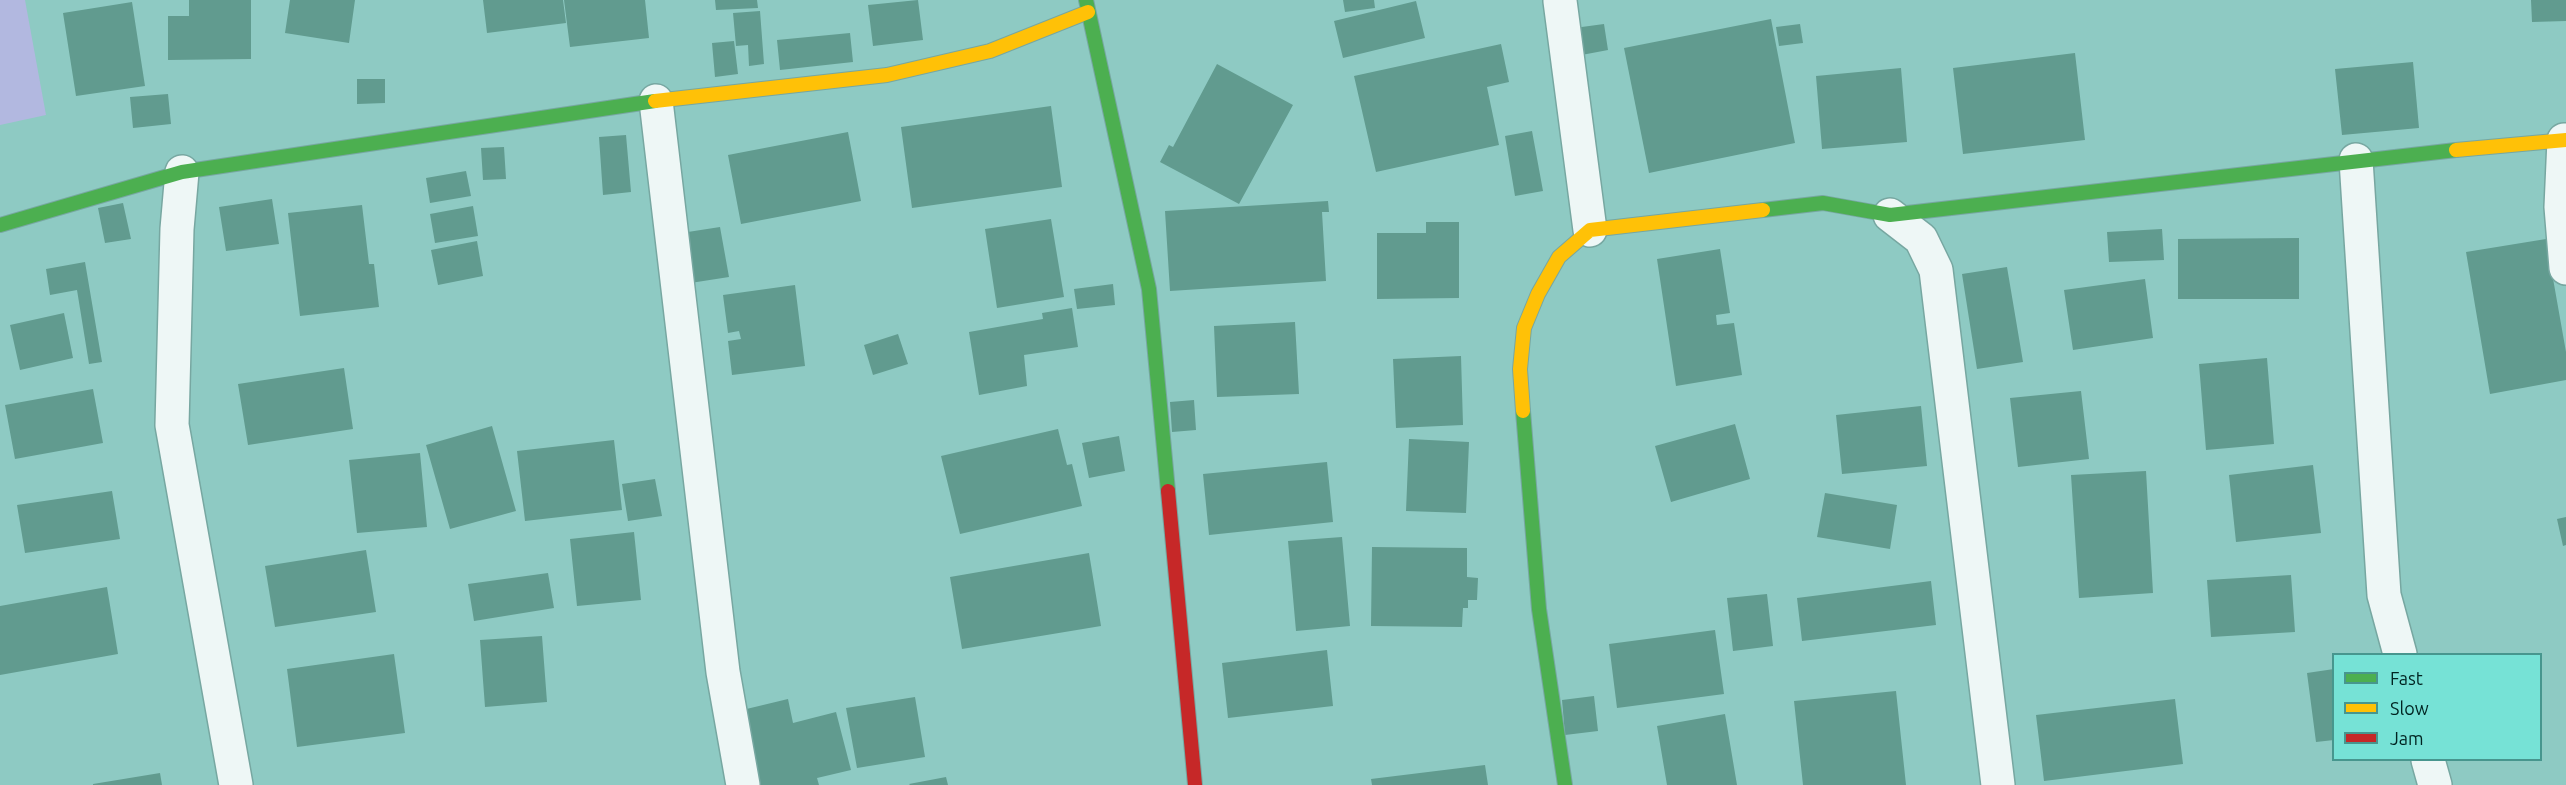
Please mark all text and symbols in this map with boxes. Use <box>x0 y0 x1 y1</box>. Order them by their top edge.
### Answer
legend <box>2332 653 2542 761</box>
text: Fast <box>2390 668 2423 688</box>
text: Slow <box>2390 698 2429 718</box>
text: Jam <box>2390 728 2424 748</box>

